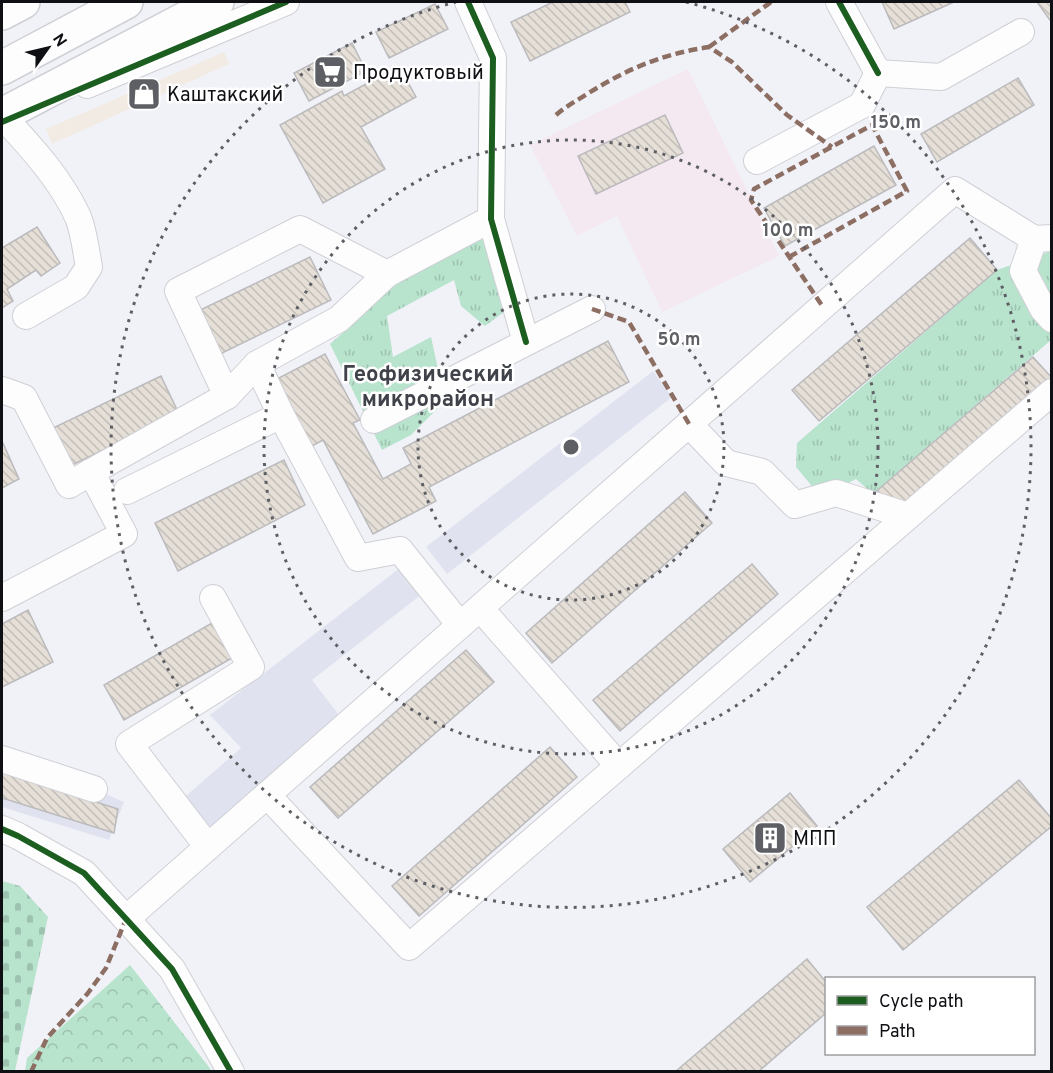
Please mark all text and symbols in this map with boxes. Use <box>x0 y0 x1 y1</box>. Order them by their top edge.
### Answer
north arrow <box>18 18 78 78</box>
text: N <box>47 30 70 51</box>
supermarket icon: Продуктовый <box>312 54 348 90</box>
place label: Продуктовый <box>353 61 484 87</box>
shop icon: Каштакский <box>126 76 162 112</box>
place label: Каштакский <box>167 83 283 109</box>
text: 150 m <box>871 112 921 135</box>
text: 100 m <box>762 220 814 243</box>
text: 50 m <box>657 329 701 352</box>
district label: Геофизический микрорайон <box>342 362 514 414</box>
centre of rings <box>561 437 581 457</box>
building icon: МПП <box>752 820 788 856</box>
place label: МПП <box>793 827 837 853</box>
legend <box>825 977 1035 1055</box>
text: Cycle path <box>879 991 964 1014</box>
text: Path <box>879 1021 916 1044</box>

